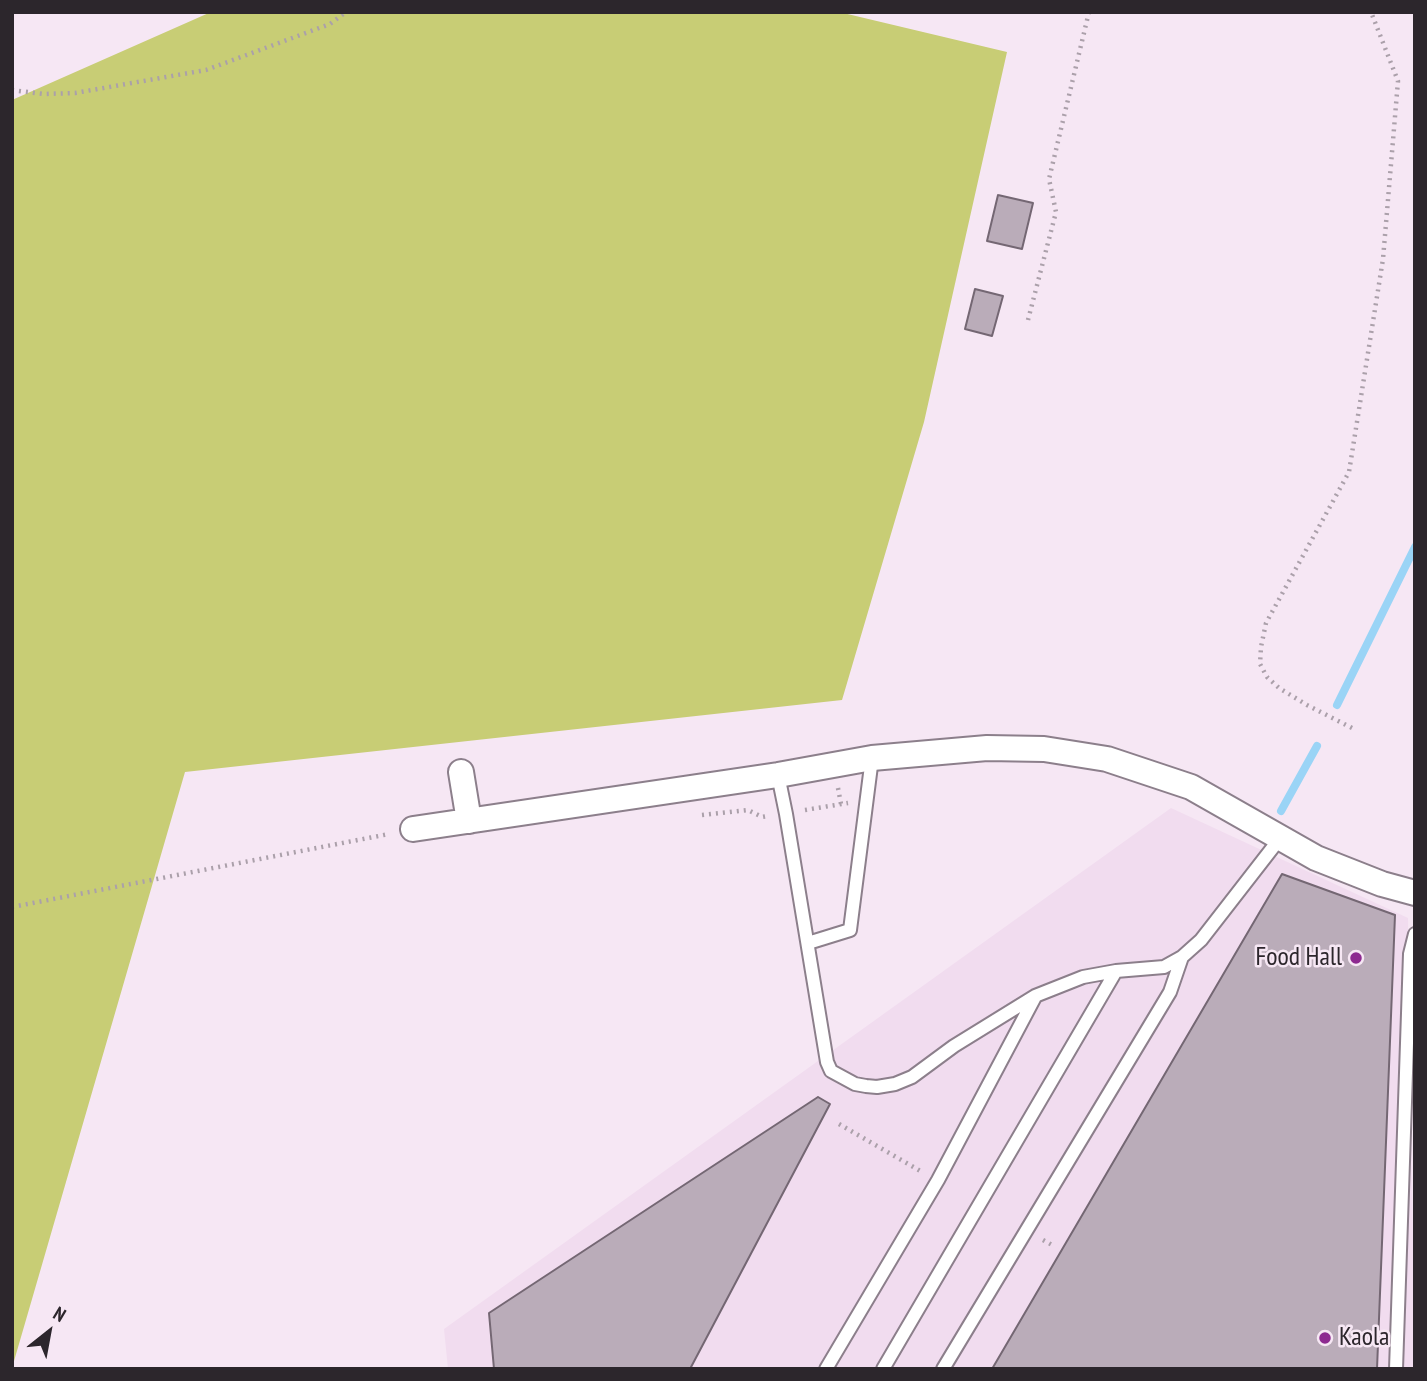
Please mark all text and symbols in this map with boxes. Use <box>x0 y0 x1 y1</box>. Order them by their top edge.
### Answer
place label: Food Hall <box>1256 942 1342 974</box>
marker: Food Hall <box>1348 950 1364 966</box>
north arrow <box>14 1297 84 1367</box>
text: N <box>49 1301 70 1327</box>
place label: Kaola <box>1339 1322 1389 1354</box>
marker: Kaola <box>1317 1330 1333 1346</box>

